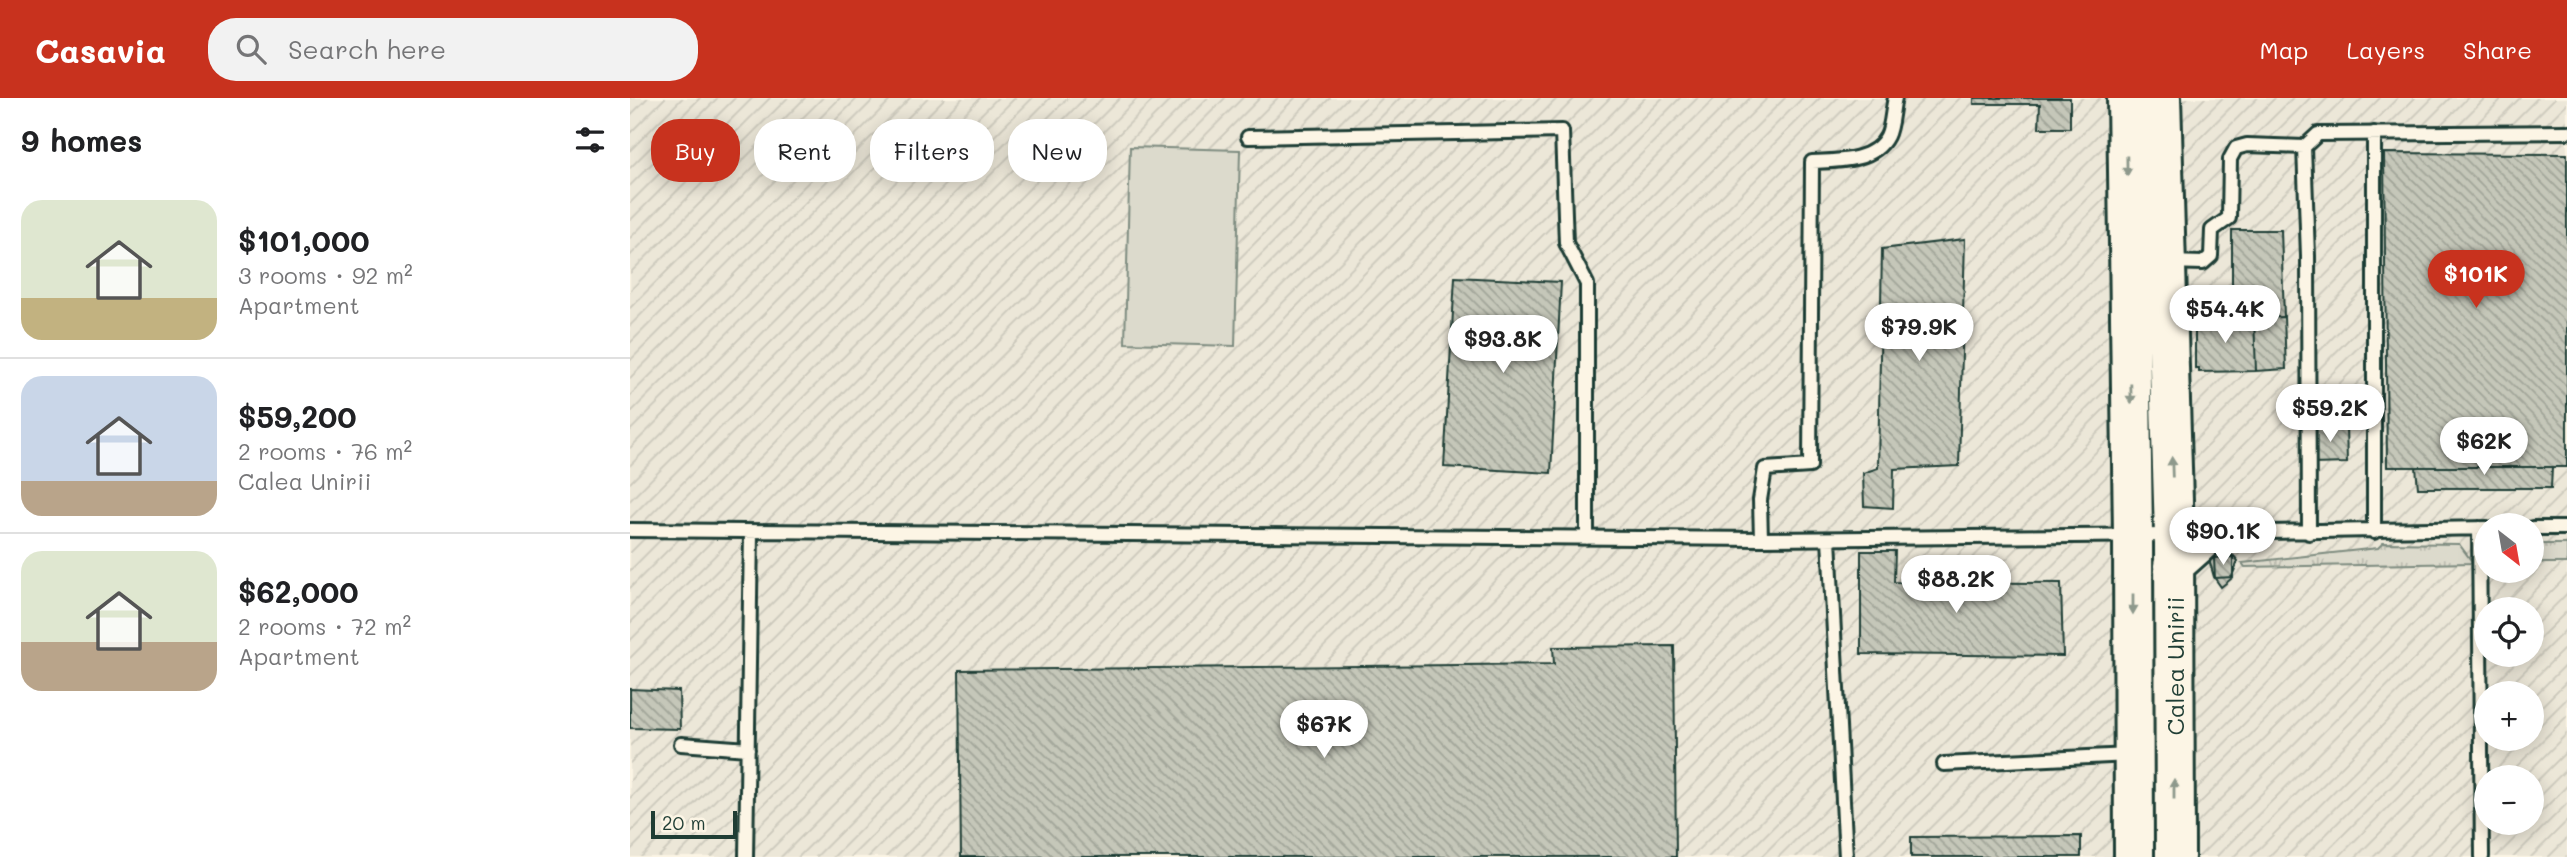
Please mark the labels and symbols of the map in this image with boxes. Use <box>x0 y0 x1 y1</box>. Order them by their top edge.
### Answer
one-way arrow <box>2121 155 2133 177</box>
pin: $101K <box>2427 250 2525 310</box>
pin: $54.4K <box>2168 286 2282 345</box>
pin: $79.9K <box>1862 303 1976 363</box>
pin: $93.8K <box>1446 316 1560 375</box>
one-way arrow <box>2125 383 2137 405</box>
pin: $59.2K <box>2273 384 2387 444</box>
pin: $62K <box>2443 418 2525 477</box>
one-way arrow <box>2166 455 2177 477</box>
pin: $90.1K <box>2166 508 2280 567</box>
north arrow <box>2474 513 2544 583</box>
pin: $88.2K <box>1899 556 2013 615</box>
one-way arrow <box>2127 593 2139 615</box>
street label: Calea Unirii <box>2159 597 2190 735</box>
pin: $67K <box>1283 700 1365 760</box>
one-way arrow <box>2169 778 2180 800</box>
scale bar <box>651 808 737 840</box>

